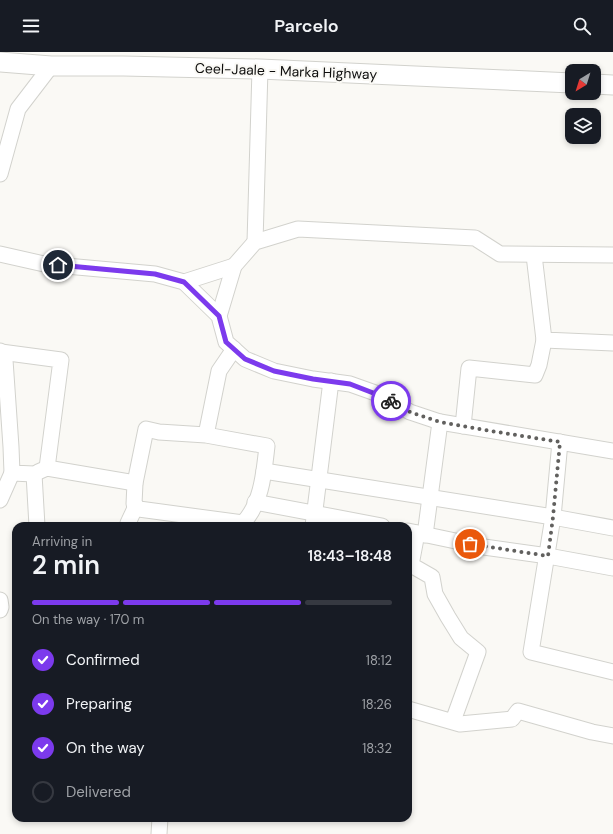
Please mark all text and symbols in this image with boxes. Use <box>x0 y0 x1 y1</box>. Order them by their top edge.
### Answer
text: Parcelo <box>274 14 339 38</box>
icon: menu <box>20 15 42 37</box>
icon: search <box>571 15 593 37</box>
street label: Ceel-Jaale - Marka Highway <box>195 59 378 83</box>
north arrow <box>565 64 601 100</box>
map controls <box>565 64 601 144</box>
button: layers <box>565 108 601 144</box>
pin <box>41 248 75 282</box>
icon: home <box>47 254 69 276</box>
courier <box>371 381 411 421</box>
icon: bike <box>380 390 402 412</box>
pin <box>453 527 487 561</box>
text: Arriving in <box>32 533 92 550</box>
icon: bag <box>459 533 481 555</box>
text: 18:43–18:48 <box>308 546 392 566</box>
text: 2 min <box>32 548 100 582</box>
text: On the way · 170 m <box>32 611 144 628</box>
icon: check <box>32 649 54 671</box>
text: Confirmed <box>66 650 140 670</box>
text: 18:12 <box>366 652 392 669</box>
icon: check <box>32 693 54 715</box>
text: Preparing <box>66 694 132 714</box>
text: 18:26 <box>362 696 392 713</box>
icon: check <box>32 737 54 759</box>
text: On the way <box>66 738 145 758</box>
text: 18:32 <box>362 740 392 757</box>
text: Delivered <box>66 782 131 802</box>

